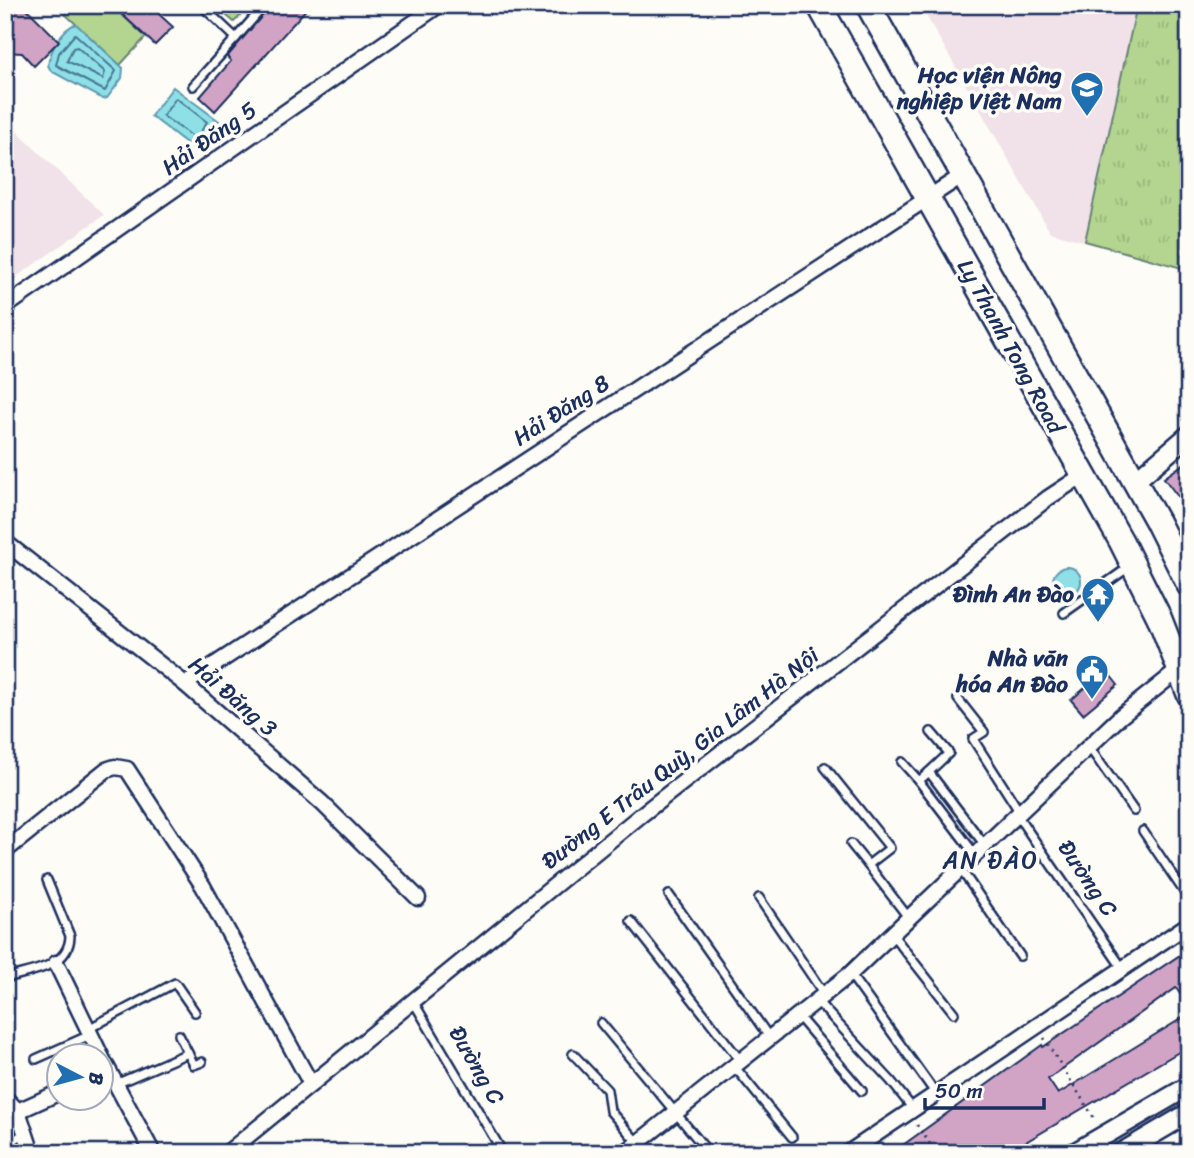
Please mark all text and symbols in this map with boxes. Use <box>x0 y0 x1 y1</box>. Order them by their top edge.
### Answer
place label: Học viện Nông nghiệp Việt Nam <box>896 55 1062 122</box>
school or university icon: Học viện Nông nghiệp Việt Nam <box>1068 69 1106 118</box>
street label: Hải Đăng 5 <box>153 90 266 187</box>
street label: Ly Thanh Tong Road <box>945 251 1077 443</box>
street label: Hải Đăng 8 <box>504 363 618 457</box>
place label: Đình An Đào <box>952 574 1074 615</box>
temple icon: Đình An Đào <box>1079 575 1117 624</box>
street label: Đường E Trâu Quỳ, Gia Lâm Hà Nội <box>532 636 829 881</box>
place label: Nhà văn hóa An Đào <box>955 638 1069 705</box>
street label: Hải Đăng 3 <box>178 645 287 748</box>
public building icon: Nhà văn hóa An Đào <box>1073 652 1111 701</box>
street label: Đường C <box>1047 831 1129 926</box>
district label: AN ĐÀO <box>942 839 1039 881</box>
street label: Đường C <box>437 1018 516 1113</box>
north arrow <box>46 1042 116 1112</box>
scale bar <box>925 1067 1044 1111</box>
text: B <box>79 1071 113 1086</box>
text: 50 m <box>935 1072 983 1110</box>

